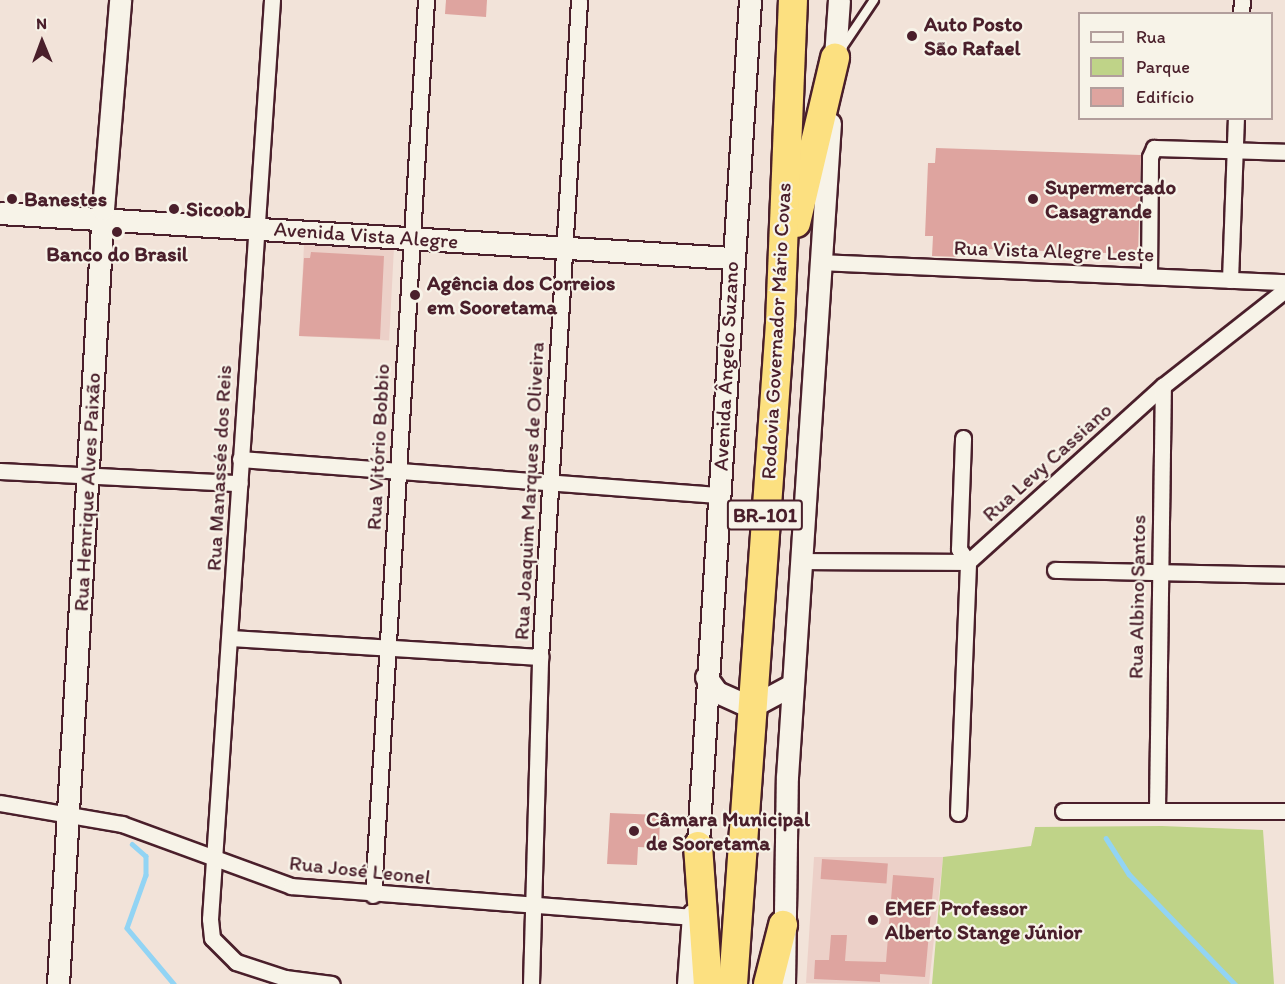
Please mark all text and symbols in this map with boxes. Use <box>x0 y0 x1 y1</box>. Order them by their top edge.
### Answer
place label: Auto Posto São Rafael <box>924 11 1022 61</box>
north arrow <box>12 12 72 72</box>
legend <box>1078 12 1273 120</box>
text: N <box>36 14 47 33</box>
text: Rua <box>1136 26 1166 48</box>
marker: Auto Posto São Rafael <box>905 29 919 43</box>
text: Parque <box>1136 56 1190 78</box>
text: Edifício <box>1136 86 1194 108</box>
place label: Supermercado Casagrande <box>1045 174 1176 224</box>
street label: Rodovia Governador Mário Covas <box>756 182 796 480</box>
place label: Banestes <box>24 186 107 212</box>
marker: Banestes <box>5 192 19 206</box>
marker: Supermercado Casagrande <box>1026 192 1040 206</box>
place label: Sicoob <box>186 196 245 222</box>
marker: Sicoob <box>167 202 181 216</box>
street label: Avenida Vista Alegre <box>273 216 459 254</box>
marker: Banco do Brasil <box>110 225 124 239</box>
street label: Rua Vista Alegre Leste <box>953 235 1155 267</box>
place label: Banco do Brasil <box>46 241 188 267</box>
street label: Avenida Ângelo Suzano <box>708 261 744 471</box>
place label: Agência dos Correios em Sooretama <box>427 270 615 320</box>
marker: Agência dos Correios em Sooretama <box>408 288 422 302</box>
street label: Rua Joaquim Marques de Oliveira <box>509 341 549 641</box>
street label: Rua Vitório Bobbio <box>361 363 395 531</box>
street label: Rua Manassés dos Reis <box>201 365 237 571</box>
street label: Rua Henrique Alves Paixão <box>68 372 106 612</box>
street label: Rua Levy Cassiano <box>977 397 1117 527</box>
road number: BR-101 <box>726 498 804 532</box>
street label: Rua Albino Santos <box>1123 514 1151 680</box>
place label: Câmara Municipal de Sooretama <box>646 806 810 856</box>
marker: Câmara Municipal de Sooretama <box>627 824 641 838</box>
street label: Rua José Leonel <box>287 850 433 890</box>
place label: EMEF Professor Alberto Stange Júnior <box>885 895 1082 945</box>
marker: EMEF Professor Alberto Stange Júnior <box>866 913 880 927</box>

